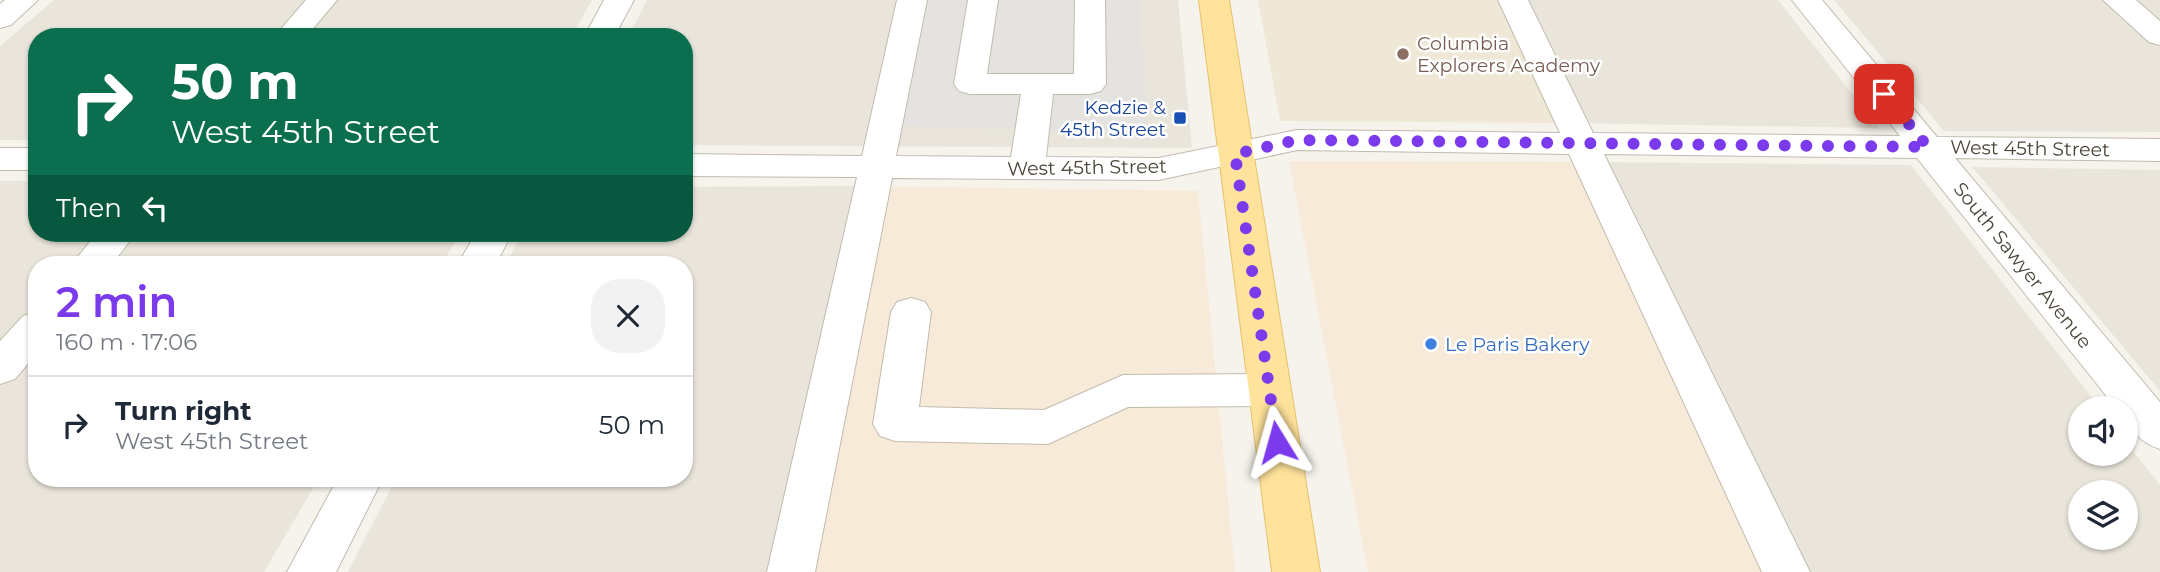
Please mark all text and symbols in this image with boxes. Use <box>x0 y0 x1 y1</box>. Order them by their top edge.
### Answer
place label: Columbia Explorers Academy <box>1417 32 1601 77</box>
marker: Columbia Explorers Academy <box>1395 46 1411 62</box>
text: 50 m <box>171 52 299 111</box>
icon: right <box>56 56 147 147</box>
pin <box>1854 64 1914 124</box>
icon: arrive <box>1865 75 1903 113</box>
place label: Kedzie & 45th Street <box>1060 96 1166 141</box>
marker: Kedzie & 45th Street <box>1172 110 1188 126</box>
text: West 45th Street <box>171 112 440 151</box>
street label: West 45th Street <box>1950 136 2110 161</box>
street label: West 45th Street <box>1007 155 1167 180</box>
street label: South Sawyer Avenue <box>1949 178 2097 353</box>
icon: left <box>136 189 174 227</box>
text: Then <box>56 192 122 224</box>
text: 2 min <box>56 276 177 328</box>
button: close <box>591 279 665 353</box>
text: 160 m · 17:06 <box>56 328 197 356</box>
place label: Le Paris Bakery <box>1445 333 1590 356</box>
marker: Le Paris Bakery <box>1423 336 1439 352</box>
text: Turn right <box>115 395 251 427</box>
map controls <box>2068 396 2138 550</box>
button: sound <box>2068 396 2138 466</box>
position arrow <box>1240 405 1314 479</box>
icon: right <box>56 406 94 444</box>
text: 50 m <box>599 409 665 441</box>
text: West 45th Street <box>115 427 308 455</box>
button: layers <box>2068 480 2138 550</box>

